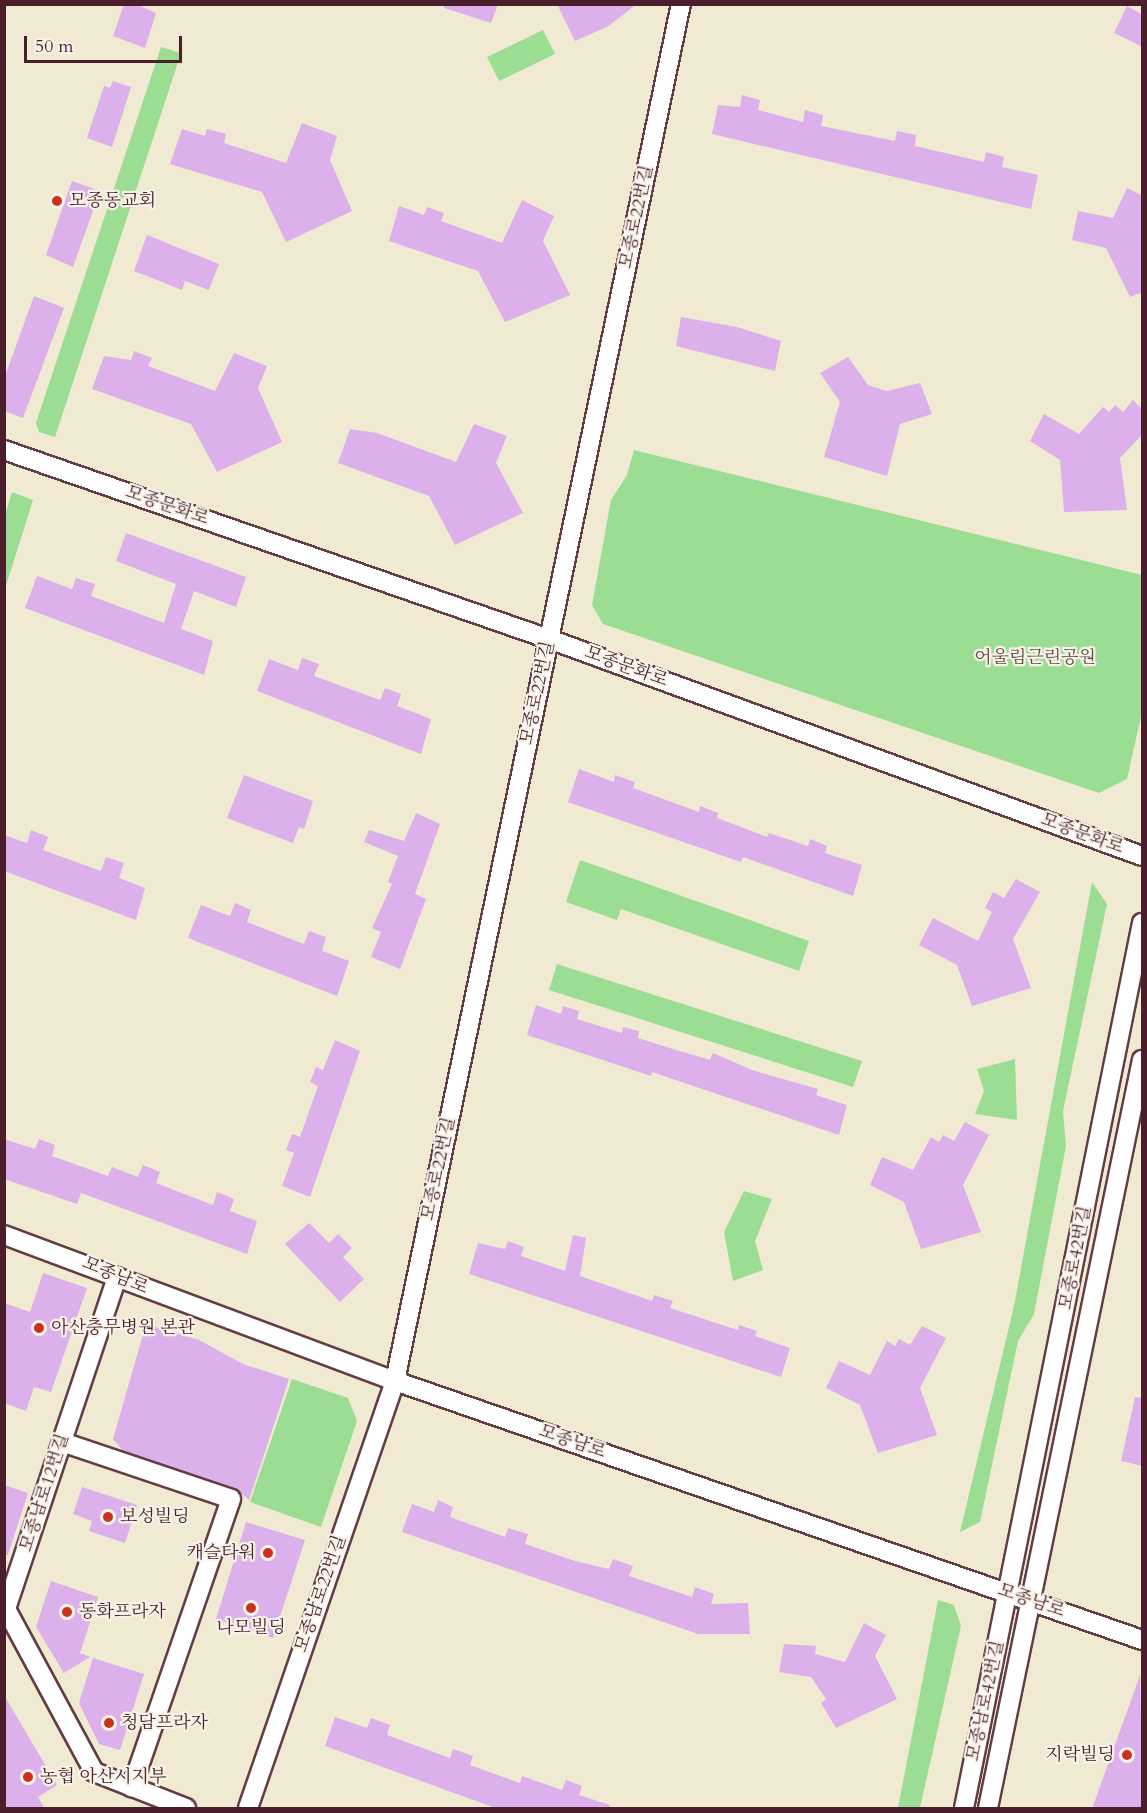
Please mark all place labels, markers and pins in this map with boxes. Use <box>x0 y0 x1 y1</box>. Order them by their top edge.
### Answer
place label: 모종동교회 <box>69 190 156 212</box>
marker: 모종동교회 <box>50 194 64 208</box>
place label: 아산충무병원 본관 <box>51 1317 195 1339</box>
marker: 아산충무병원 본관 <box>32 1321 46 1335</box>
place label: 보성빌딩 <box>120 1506 190 1528</box>
marker: 보성빌딩 <box>101 1510 115 1524</box>
place label: 캐슬타워 <box>186 1542 256 1564</box>
marker: 캐슬타워 <box>261 1546 275 1560</box>
place label: 동화프라자 <box>79 1601 166 1623</box>
marker: 나모빌딩 <box>244 1601 258 1615</box>
marker: 동화프라자 <box>60 1605 74 1619</box>
place label: 나모빌딩 <box>216 1617 286 1639</box>
place label: 청담프라자 <box>121 1712 208 1734</box>
marker: 청담프라자 <box>102 1716 116 1730</box>
place label: 지락빌딩 <box>1045 1744 1115 1766</box>
marker: 지락빌딩 <box>1120 1748 1134 1762</box>
place label: 농협 아산시지부 <box>40 1766 167 1788</box>
marker: 농협 아산시지부 <box>21 1770 35 1784</box>

